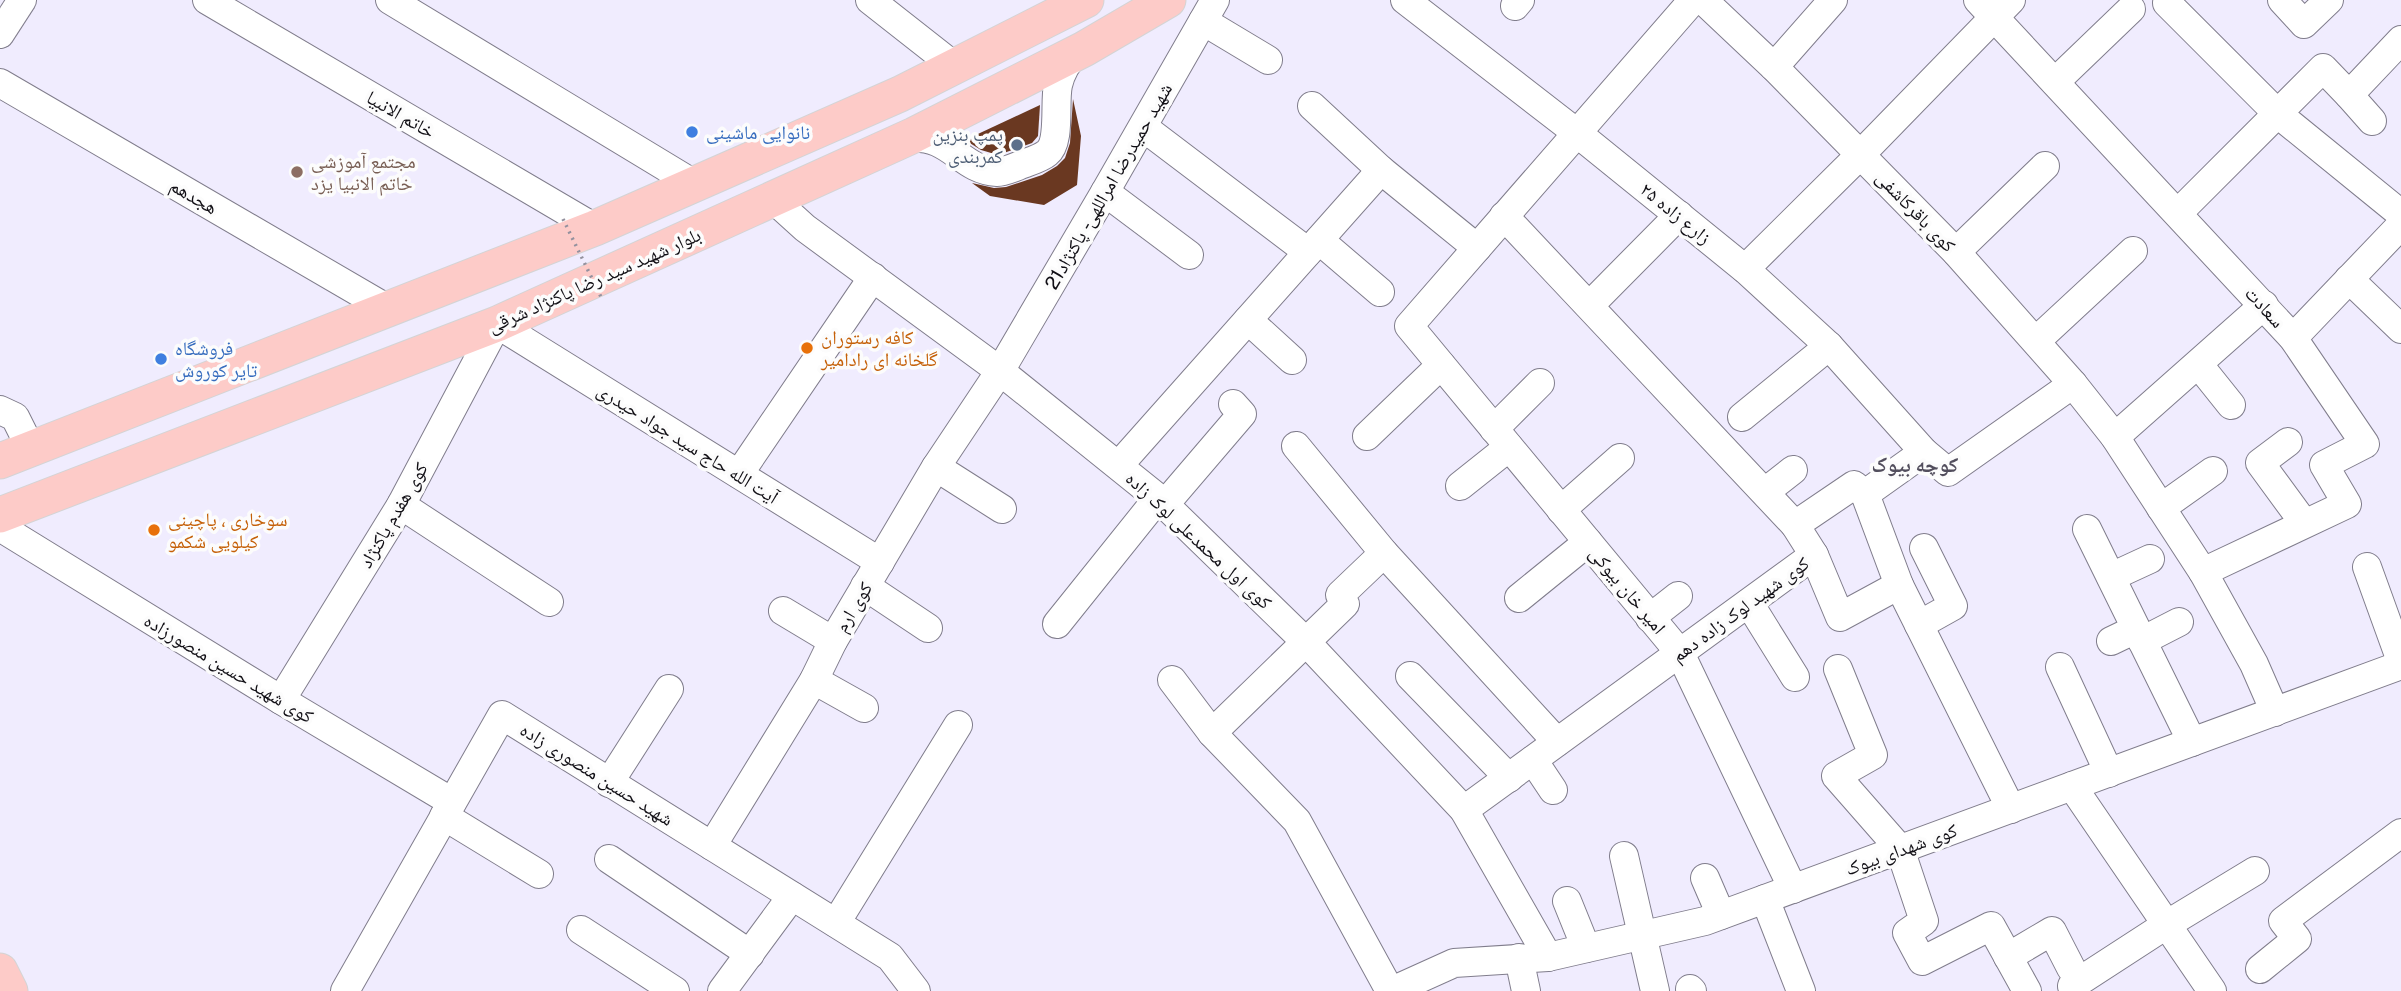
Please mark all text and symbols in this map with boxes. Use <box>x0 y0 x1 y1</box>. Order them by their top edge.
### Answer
street label: شهید حمیدرضا امراللهی- پاکنژاد21 <box>1040 79 1177 294</box>
street label: خاتم الانبیا <box>362 86 439 144</box>
place label: نانوایی ماشینی <box>706 121 810 144</box>
place label: پمپ بنزین کمربندی <box>932 123 1003 168</box>
marker: نانوایی ماشینی <box>684 124 700 140</box>
marker: پمپ بنزین کمربندی <box>1009 137 1025 153</box>
place label: مجتمع آموزشی خاتم الانبیا یزد <box>311 150 416 196</box>
marker: مجتمع آموزشی خاتم الانبیا یزد <box>289 164 305 180</box>
street label: کوی باقرکاشفی <box>1871 166 1960 257</box>
street label: هجدهم <box>165 174 222 220</box>
street label: زارع زاده ۲۵ <box>1636 178 1716 249</box>
street label: بلوار شهید سید رضا پاکنژاد شرقی <box>484 223 704 338</box>
street label: سعادت <box>2241 282 2289 332</box>
place label: کافه رستوران گلخانه ای رادامیر <box>820 326 938 371</box>
place label: فروشگاه تایر کوروش <box>175 337 258 382</box>
marker: کافه رستوران گلخانه ای رادامیر <box>799 340 815 356</box>
marker: فروشگاه تایر کوروش <box>153 351 169 367</box>
street label: آیت الله حاج سید جواد حیدری <box>593 378 783 509</box>
district label: کوچه بیوک <box>1872 452 1958 477</box>
street label: کوی هفدم پاکنژاد <box>354 458 435 573</box>
street label: کوی اول محمدعلی لوک زاده <box>1121 467 1277 614</box>
place label: سوخاری ، پاچینی کیلویی شکمو <box>168 508 287 553</box>
marker: سوخاری ، پاچینی کیلویی شکمو <box>146 522 162 538</box>
street label: امیر خان بیوکی <box>1584 542 1671 639</box>
street label: کوی شهید لوک زاده دهم <box>1667 552 1814 668</box>
street label: کوی ارم <box>830 578 879 637</box>
street label: کوی شهید حسین منصورزاده <box>140 609 318 728</box>
street label: شهید حسین منصوری زاده <box>516 718 678 831</box>
street label: کوی شهدای بیوک <box>1842 819 1960 880</box>

